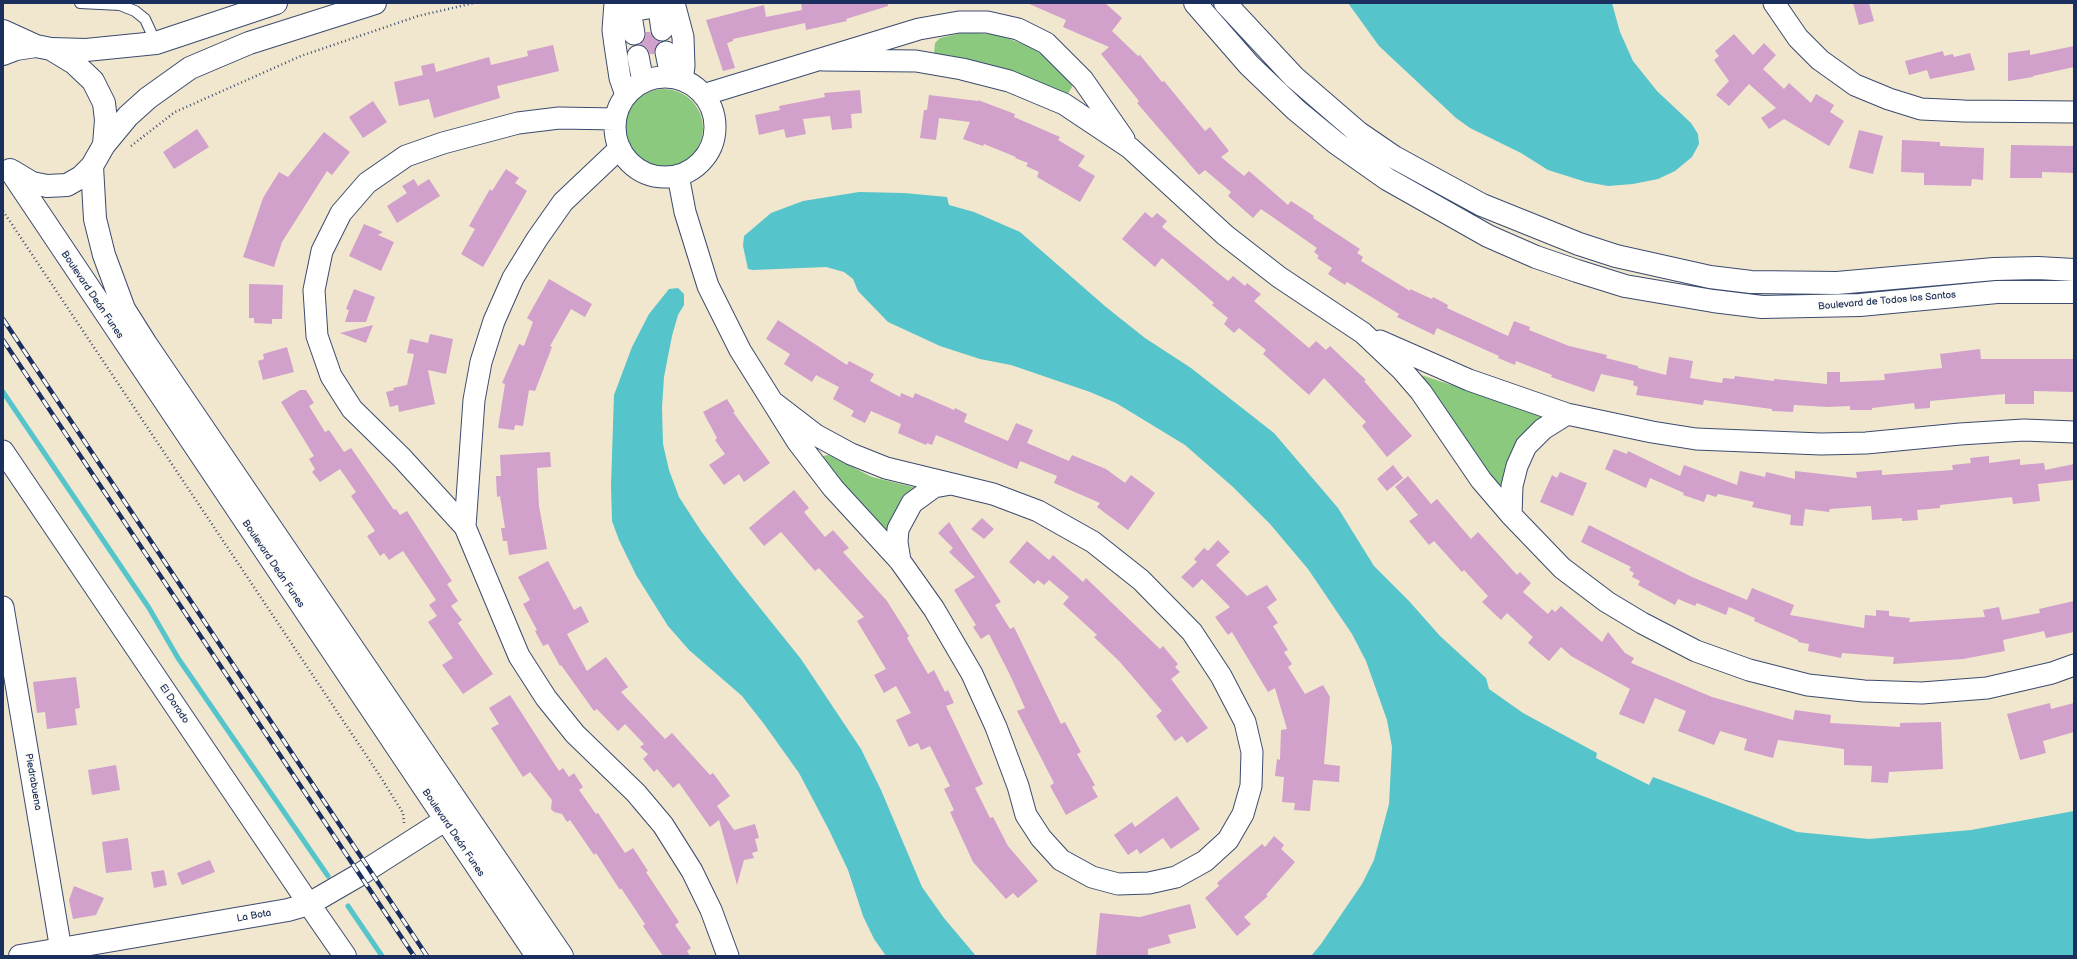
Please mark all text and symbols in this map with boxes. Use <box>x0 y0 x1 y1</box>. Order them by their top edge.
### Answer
street label: Boulevard Deán Funes <box>58 249 126 341</box>
street label: Boulevard de Todos los Santos <box>1817 289 1957 313</box>
street label: Boulevard Deán Funes <box>239 518 307 610</box>
street label: El Dorado <box>156 682 192 726</box>
street label: Piedrabuena <box>22 753 44 811</box>
street label: Boulevard Deán Funes <box>419 787 487 879</box>
street label: La Bota <box>236 907 272 925</box>

